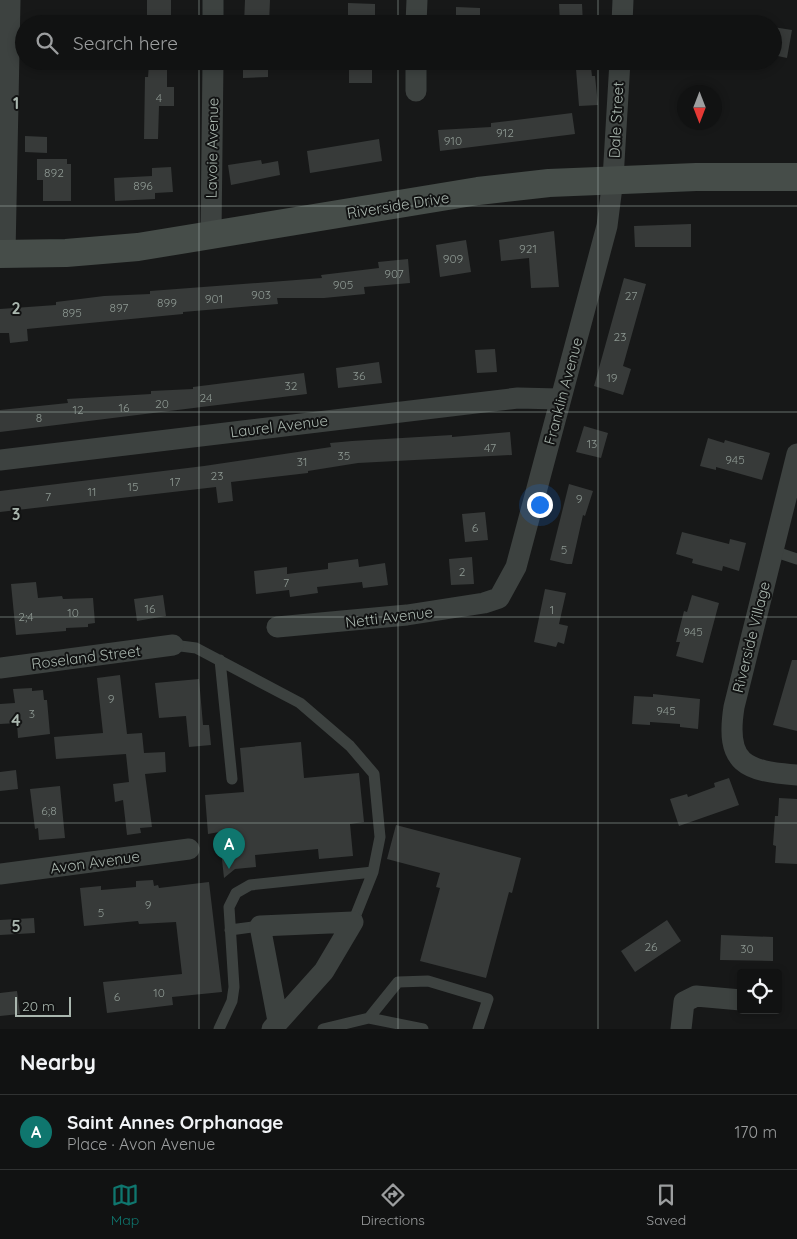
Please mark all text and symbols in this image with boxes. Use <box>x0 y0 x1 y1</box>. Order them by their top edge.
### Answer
search box <box>15 15 782 70</box>
icon: search <box>33 29 61 57</box>
text: Search here <box>73 31 178 55</box>
street label: Dale Street <box>605 81 627 159</box>
north arrow <box>677 85 722 130</box>
house number: 4 <box>156 90 162 105</box>
text: 1 <box>13 93 19 113</box>
street label: Lavoie Avenue <box>202 97 222 199</box>
house number: 912 <box>496 125 514 140</box>
house number: 910 <box>444 133 462 148</box>
house number: 892 <box>44 165 64 180</box>
house number: 896 <box>133 178 153 193</box>
street label: Riverside Drive <box>345 188 451 222</box>
house number: 921 <box>519 241 537 256</box>
house number: 909 <box>443 251 464 266</box>
house number: 907 <box>384 266 404 281</box>
house number: 905 <box>333 277 353 292</box>
house number: 903 <box>251 287 271 302</box>
house number: 27 <box>625 288 637 303</box>
house number: 901 <box>205 291 223 306</box>
house number: 899 <box>157 295 177 310</box>
text: 2 <box>11 298 21 318</box>
house number: 897 <box>110 300 128 315</box>
house number: 895 <box>62 305 82 320</box>
house number: 23 <box>614 329 626 344</box>
street label: Franklin Avenue <box>540 335 586 447</box>
house number: 36 <box>353 368 366 383</box>
house number: 19 <box>606 370 618 385</box>
house number: 32 <box>285 378 298 393</box>
house number: 24 <box>200 390 212 405</box>
house number: 20 <box>155 396 169 411</box>
house number: 16 <box>119 400 130 415</box>
house number: 12 <box>72 402 84 417</box>
house number: 8 <box>36 410 42 425</box>
street label: Laurel Avenue <box>229 411 329 441</box>
house number: 13 <box>587 436 597 451</box>
house number: 47 <box>484 440 496 455</box>
house number: 35 <box>338 448 350 463</box>
house number: 945 <box>725 452 745 467</box>
house number: 31 <box>297 454 307 469</box>
house number: 23 <box>211 468 223 483</box>
house number: 17 <box>170 474 180 489</box>
house number: 15 <box>128 479 138 494</box>
house number: 11 <box>88 484 96 499</box>
house number: 7 <box>45 489 51 504</box>
house number: 9 <box>576 491 583 506</box>
your location <box>527 492 553 518</box>
text: 3 <box>12 504 20 524</box>
house number: 6 <box>472 520 479 535</box>
house number: 5 <box>561 542 567 557</box>
house number: 2 <box>459 564 466 579</box>
house number: 7 <box>283 575 289 590</box>
street label: Riverside Village <box>728 579 774 695</box>
house number: 16 <box>145 601 156 616</box>
street label: Netti Avenue <box>344 602 434 632</box>
house number: 1 <box>550 602 554 617</box>
house number: 10 <box>67 605 79 620</box>
house number: 2;4 <box>18 609 34 624</box>
house number: 945 <box>683 624 703 639</box>
street label: Roseland Street <box>30 641 142 673</box>
house number: 9 <box>108 691 115 706</box>
house number: 945 <box>656 703 676 718</box>
house number: 3 <box>29 706 35 721</box>
text: 4 <box>11 710 21 730</box>
house number: 6;8 <box>41 803 57 818</box>
pin: A <box>213 828 245 869</box>
street label: Avon Avenue <box>49 846 141 878</box>
house number: 9 <box>145 897 152 912</box>
house number: 5 <box>98 905 104 920</box>
text: 5 <box>11 916 21 936</box>
house number: 26 <box>644 939 658 954</box>
house number: 30 <box>740 941 754 956</box>
map controls <box>737 969 782 1014</box>
button: locate <box>737 969 782 1014</box>
house number: 10 <box>153 985 165 1000</box>
house number: 6 <box>114 989 121 1004</box>
scale bar <box>15 994 71 1017</box>
text: 20 m <box>22 997 55 1015</box>
text: Nearby <box>20 1049 96 1075</box>
text: Saint Annes Orphanage <box>67 1110 284 1134</box>
text: A <box>31 1122 41 1142</box>
text: 170 m <box>734 1122 777 1142</box>
text: Place · Avon Avenue <box>67 1134 215 1154</box>
tab: Map <box>111 1181 139 1229</box>
tab: Directions <box>361 1181 425 1229</box>
tab: Saved <box>646 1181 686 1229</box>

